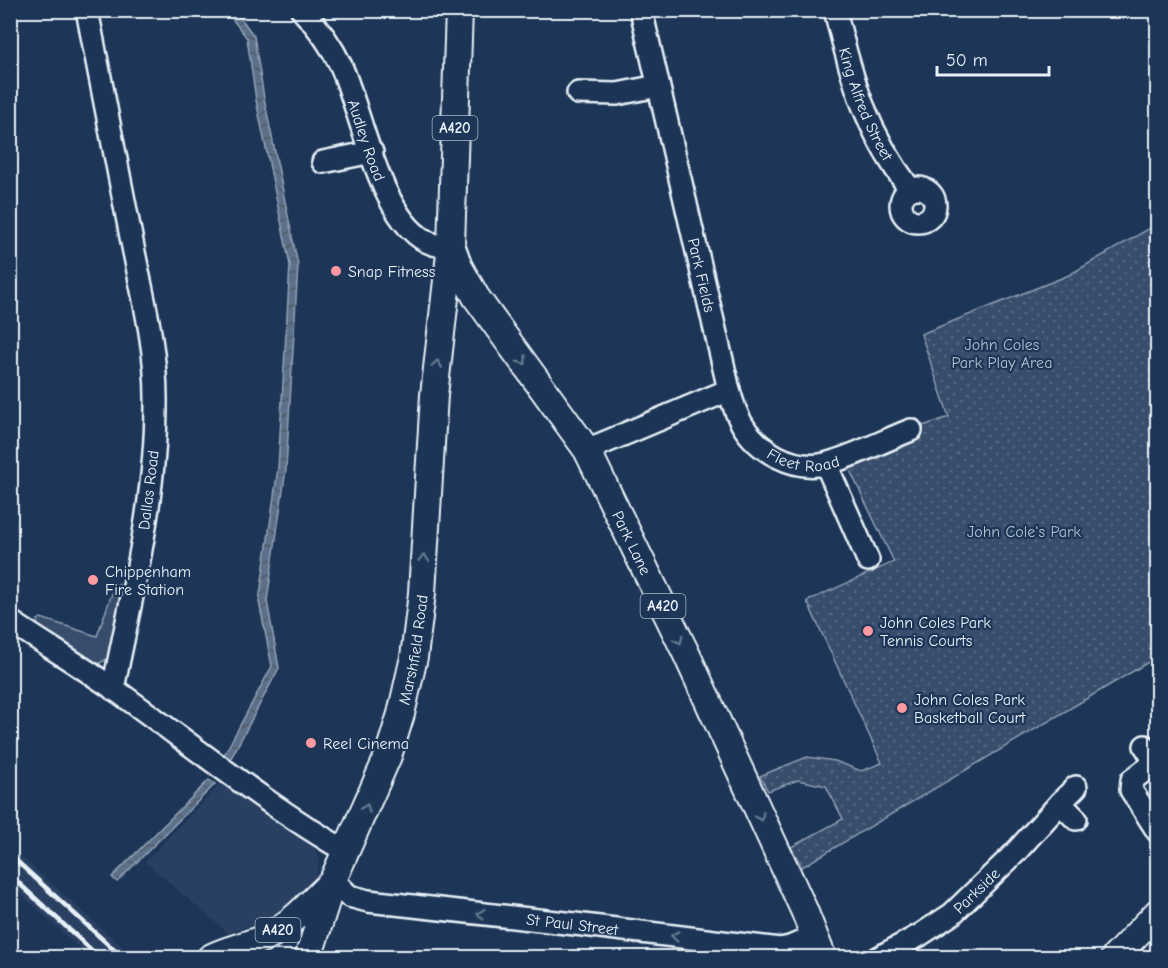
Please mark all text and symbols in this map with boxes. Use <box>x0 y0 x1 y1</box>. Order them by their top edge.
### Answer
scale bar <box>937 39 1050 77</box>
street label: King Alfred Street <box>835 46 896 164</box>
text: 50 m <box>946 50 988 71</box>
street label: Audley Road <box>344 97 388 184</box>
road number: A420 <box>432 116 478 140</box>
street label: Park Fields <box>684 236 718 314</box>
place label: Snap Fitness <box>348 263 436 281</box>
marker: Snap Fitness <box>329 264 343 278</box>
park label: John Coles Park Play Area <box>952 336 1052 372</box>
one-way arrow <box>516 354 527 365</box>
one-way arrow <box>430 359 443 368</box>
street label: Fleet Road <box>764 445 842 476</box>
street label: Dallas Road <box>135 449 163 531</box>
street label: Park Lane <box>608 508 654 578</box>
park label: John Cole's Park <box>967 523 1081 541</box>
one-way arrow <box>417 554 430 563</box>
place label: Chippenham Fire Station <box>105 563 191 599</box>
marker: Chippenham Fire Station <box>86 573 100 587</box>
street label: Marshfield Road <box>395 594 432 707</box>
road number: A420 <box>640 594 686 618</box>
place label: John Coles Park Tennis Courts <box>880 614 991 650</box>
marker: John Coles Park Tennis Courts <box>861 624 875 638</box>
one-way arrow <box>672 633 684 644</box>
place label: John Coles Park Basketball Court <box>914 691 1026 727</box>
marker: John Coles Park Basketball Court <box>895 701 909 715</box>
place label: Reel Cinema <box>323 735 409 753</box>
marker: Reel Cinema <box>304 736 318 750</box>
one-way arrow <box>358 803 370 814</box>
one-way arrow <box>753 811 765 822</box>
street label: Parkside <box>950 865 1004 918</box>
one-way arrow <box>476 908 485 920</box>
street label: St Paul Street <box>525 911 620 939</box>
road number: A420 <box>256 918 300 942</box>
one-way arrow <box>670 930 679 943</box>

